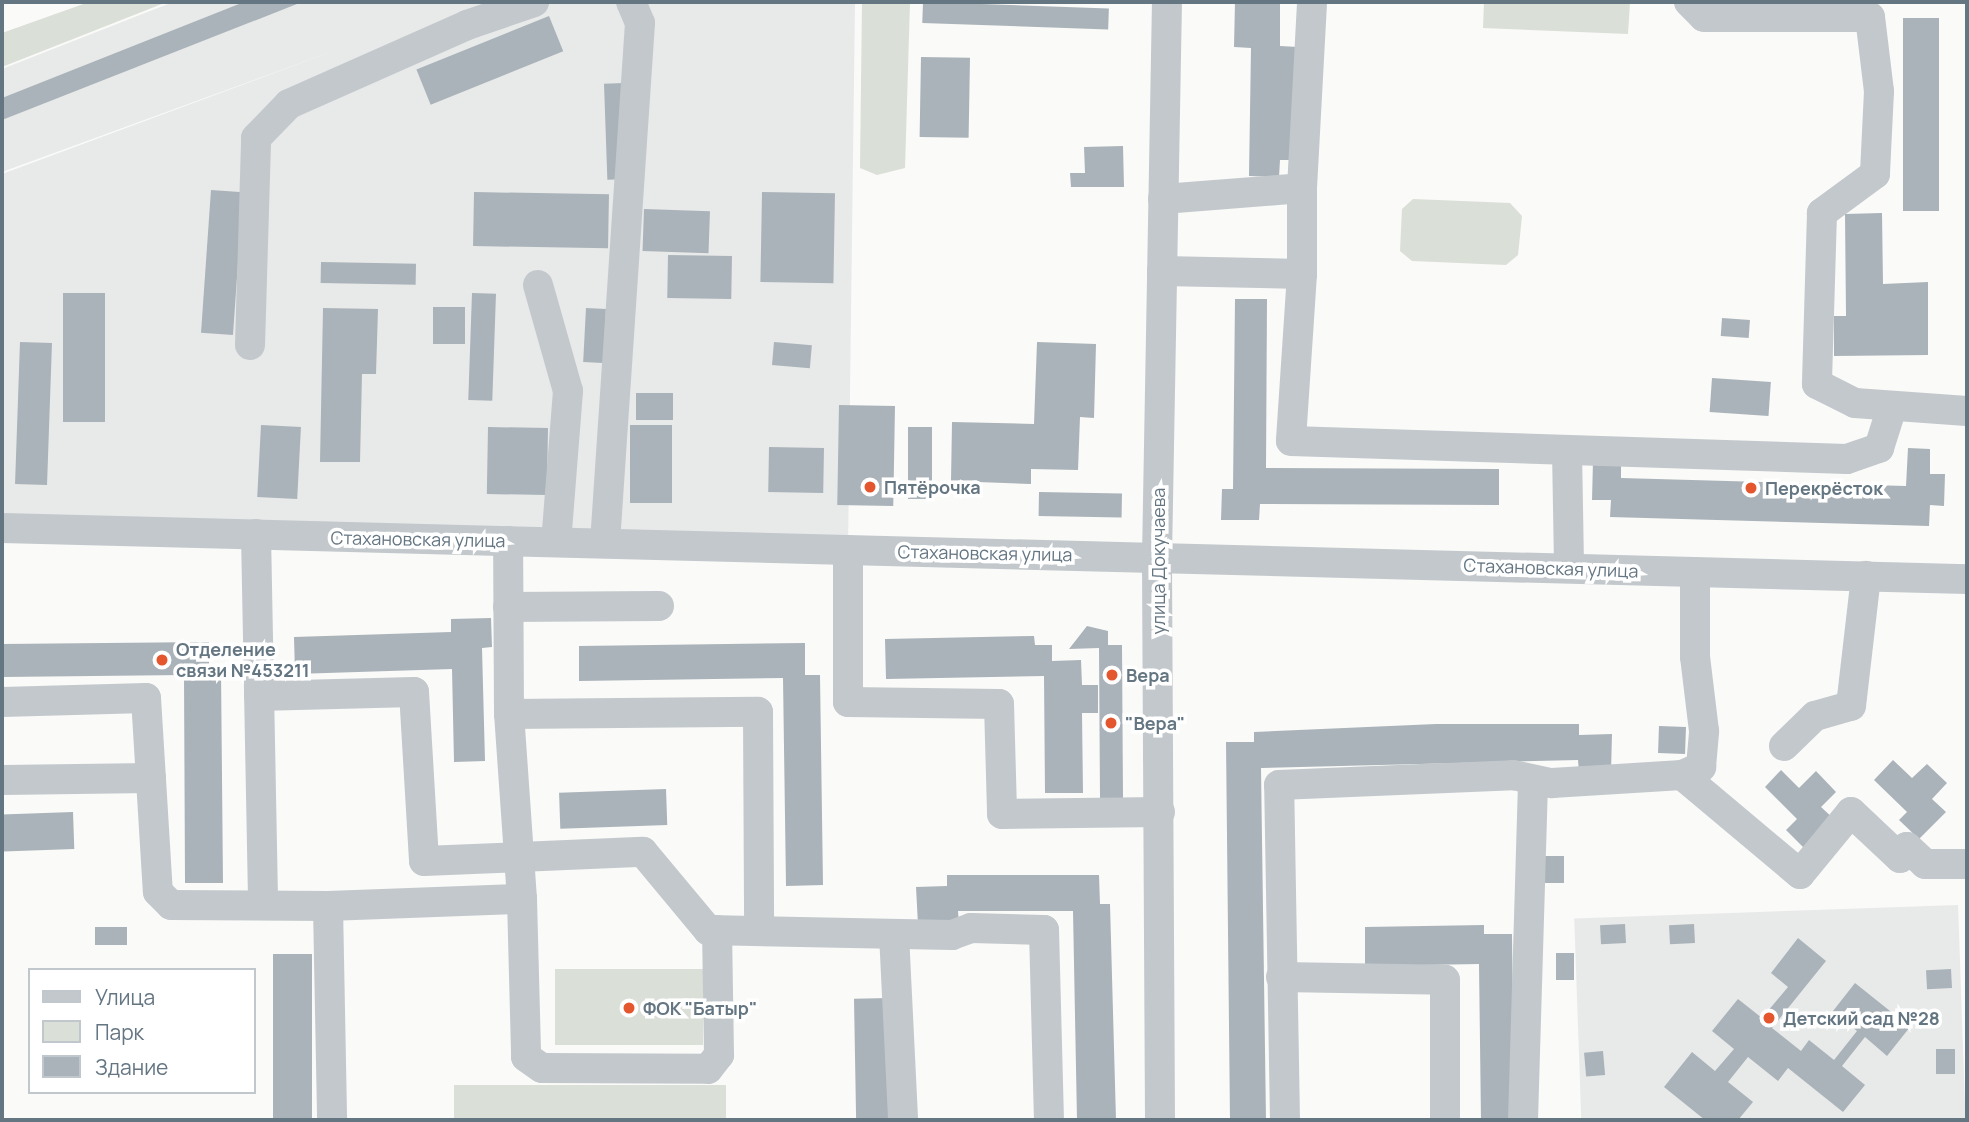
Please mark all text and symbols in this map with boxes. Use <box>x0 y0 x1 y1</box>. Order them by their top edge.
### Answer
place label: Пятёрочка <box>884 476 981 498</box>
place label: Перекрёсток <box>1765 477 1883 499</box>
marker: Пятёрочка <box>862 479 878 495</box>
marker: Перекрёсток <box>1743 480 1759 496</box>
street label: улица Докучаева <box>1147 488 1169 634</box>
street label: Стахановская улица <box>330 527 506 551</box>
street label: Стахановская улица <box>897 541 1073 565</box>
street label: Стахановская улица <box>1463 554 1639 582</box>
place label: Отделение связи №453211 <box>176 639 310 682</box>
marker: Отделение связи №453211 <box>154 652 170 668</box>
place label: Вера <box>1126 664 1170 686</box>
marker: Вера <box>1104 667 1120 683</box>
place label: "Вера" <box>1125 712 1185 734</box>
marker: "Вера" <box>1103 715 1119 731</box>
legend <box>28 968 256 1094</box>
text: Улица <box>95 983 155 1011</box>
place label: ФОК "Батыр" <box>643 997 758 1019</box>
marker: ФОК "Батыр" <box>621 1000 637 1016</box>
place label: Детский сад №28 <box>1783 1007 1940 1029</box>
marker: Детский сад №28 <box>1761 1010 1777 1026</box>
text: Парк <box>95 1018 144 1046</box>
text: Здание <box>95 1053 168 1081</box>

